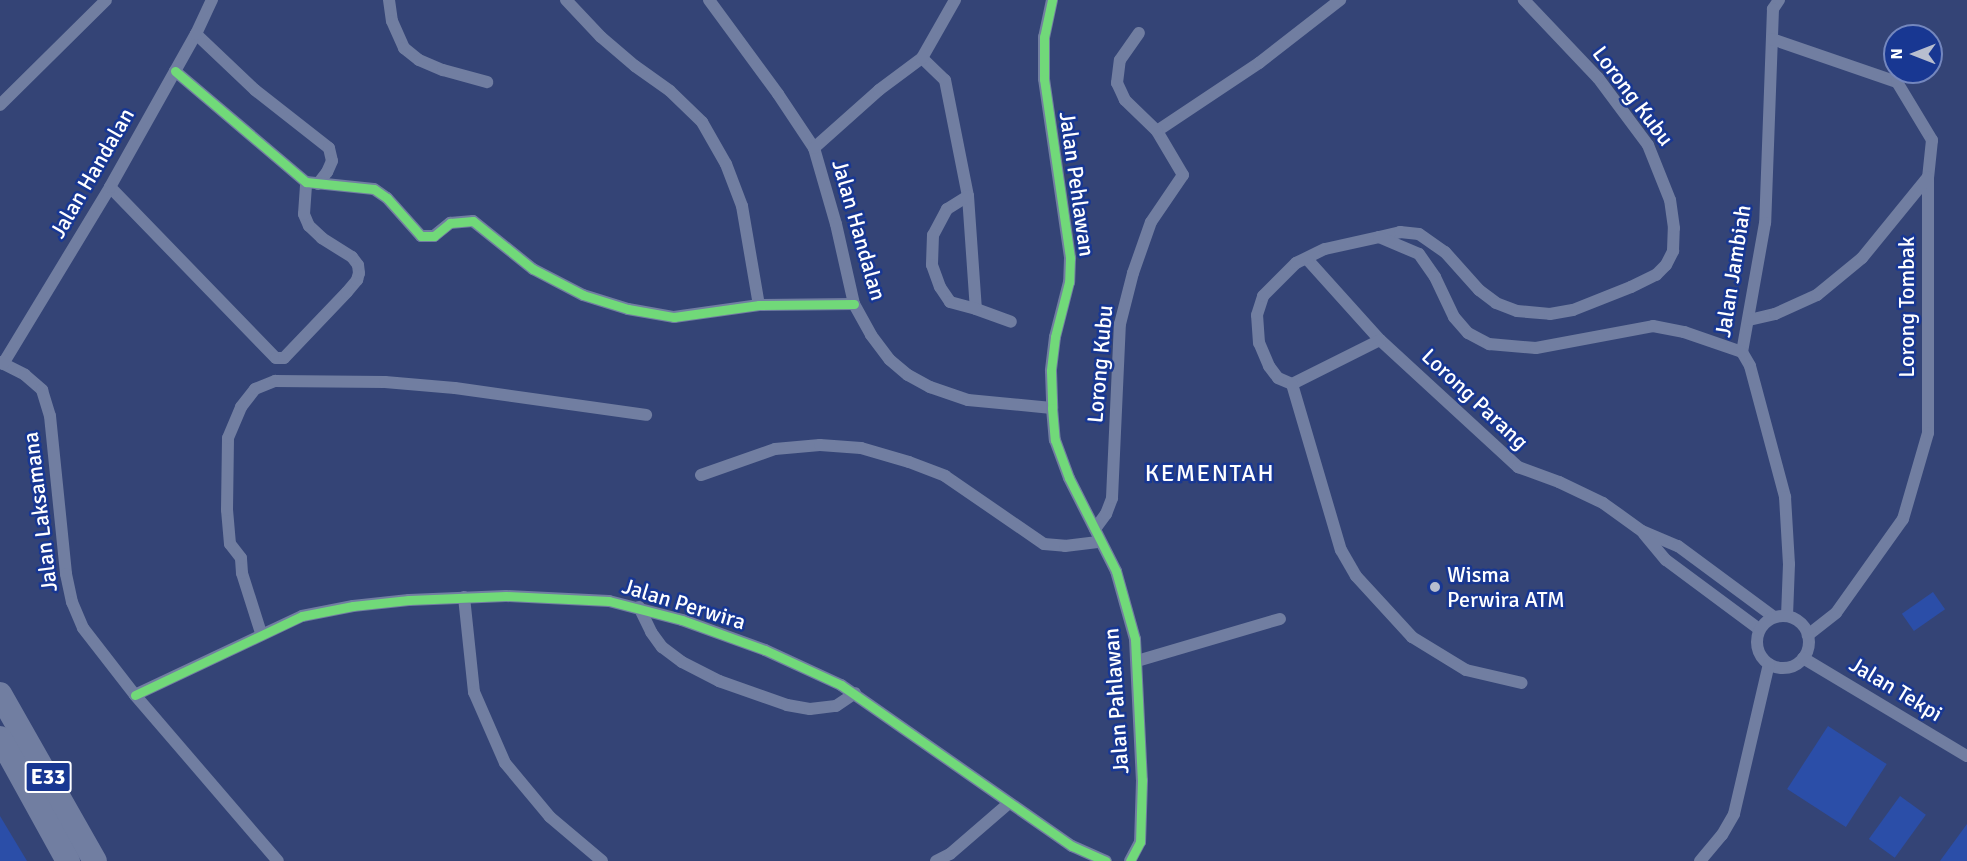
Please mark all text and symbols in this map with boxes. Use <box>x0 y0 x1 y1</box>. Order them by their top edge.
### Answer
north arrow <box>1883 24 1943 84</box>
street label: Lorong Kubu <box>1587 41 1679 151</box>
text: N <box>1887 48 1907 60</box>
street label: Jalan Handalan <box>44 103 140 243</box>
street label: Jalan Pehlawan <box>1054 110 1100 258</box>
street label: Jalan Handalan <box>826 156 892 304</box>
street label: Jalan Jambiah <box>1710 203 1756 339</box>
street label: Lorong Tombak <box>1894 236 1920 378</box>
street label: Lorong Kubu <box>1082 304 1118 424</box>
street label: Lorong Parang <box>1416 343 1534 455</box>
street label: Jalan Laksamana <box>17 430 63 594</box>
district label: KEMENTAH <box>1145 460 1275 488</box>
place label: Wisma Perwira ATM <box>1447 561 1565 612</box>
street label: Jalan Perwira <box>619 573 749 635</box>
marker: Wisma Perwira ATM <box>1428 580 1442 594</box>
street label: Jalan Pahlawan <box>1098 627 1134 775</box>
street label: Jalan Tekpi <box>1845 651 1947 727</box>
road number: E33 <box>24 759 72 795</box>

